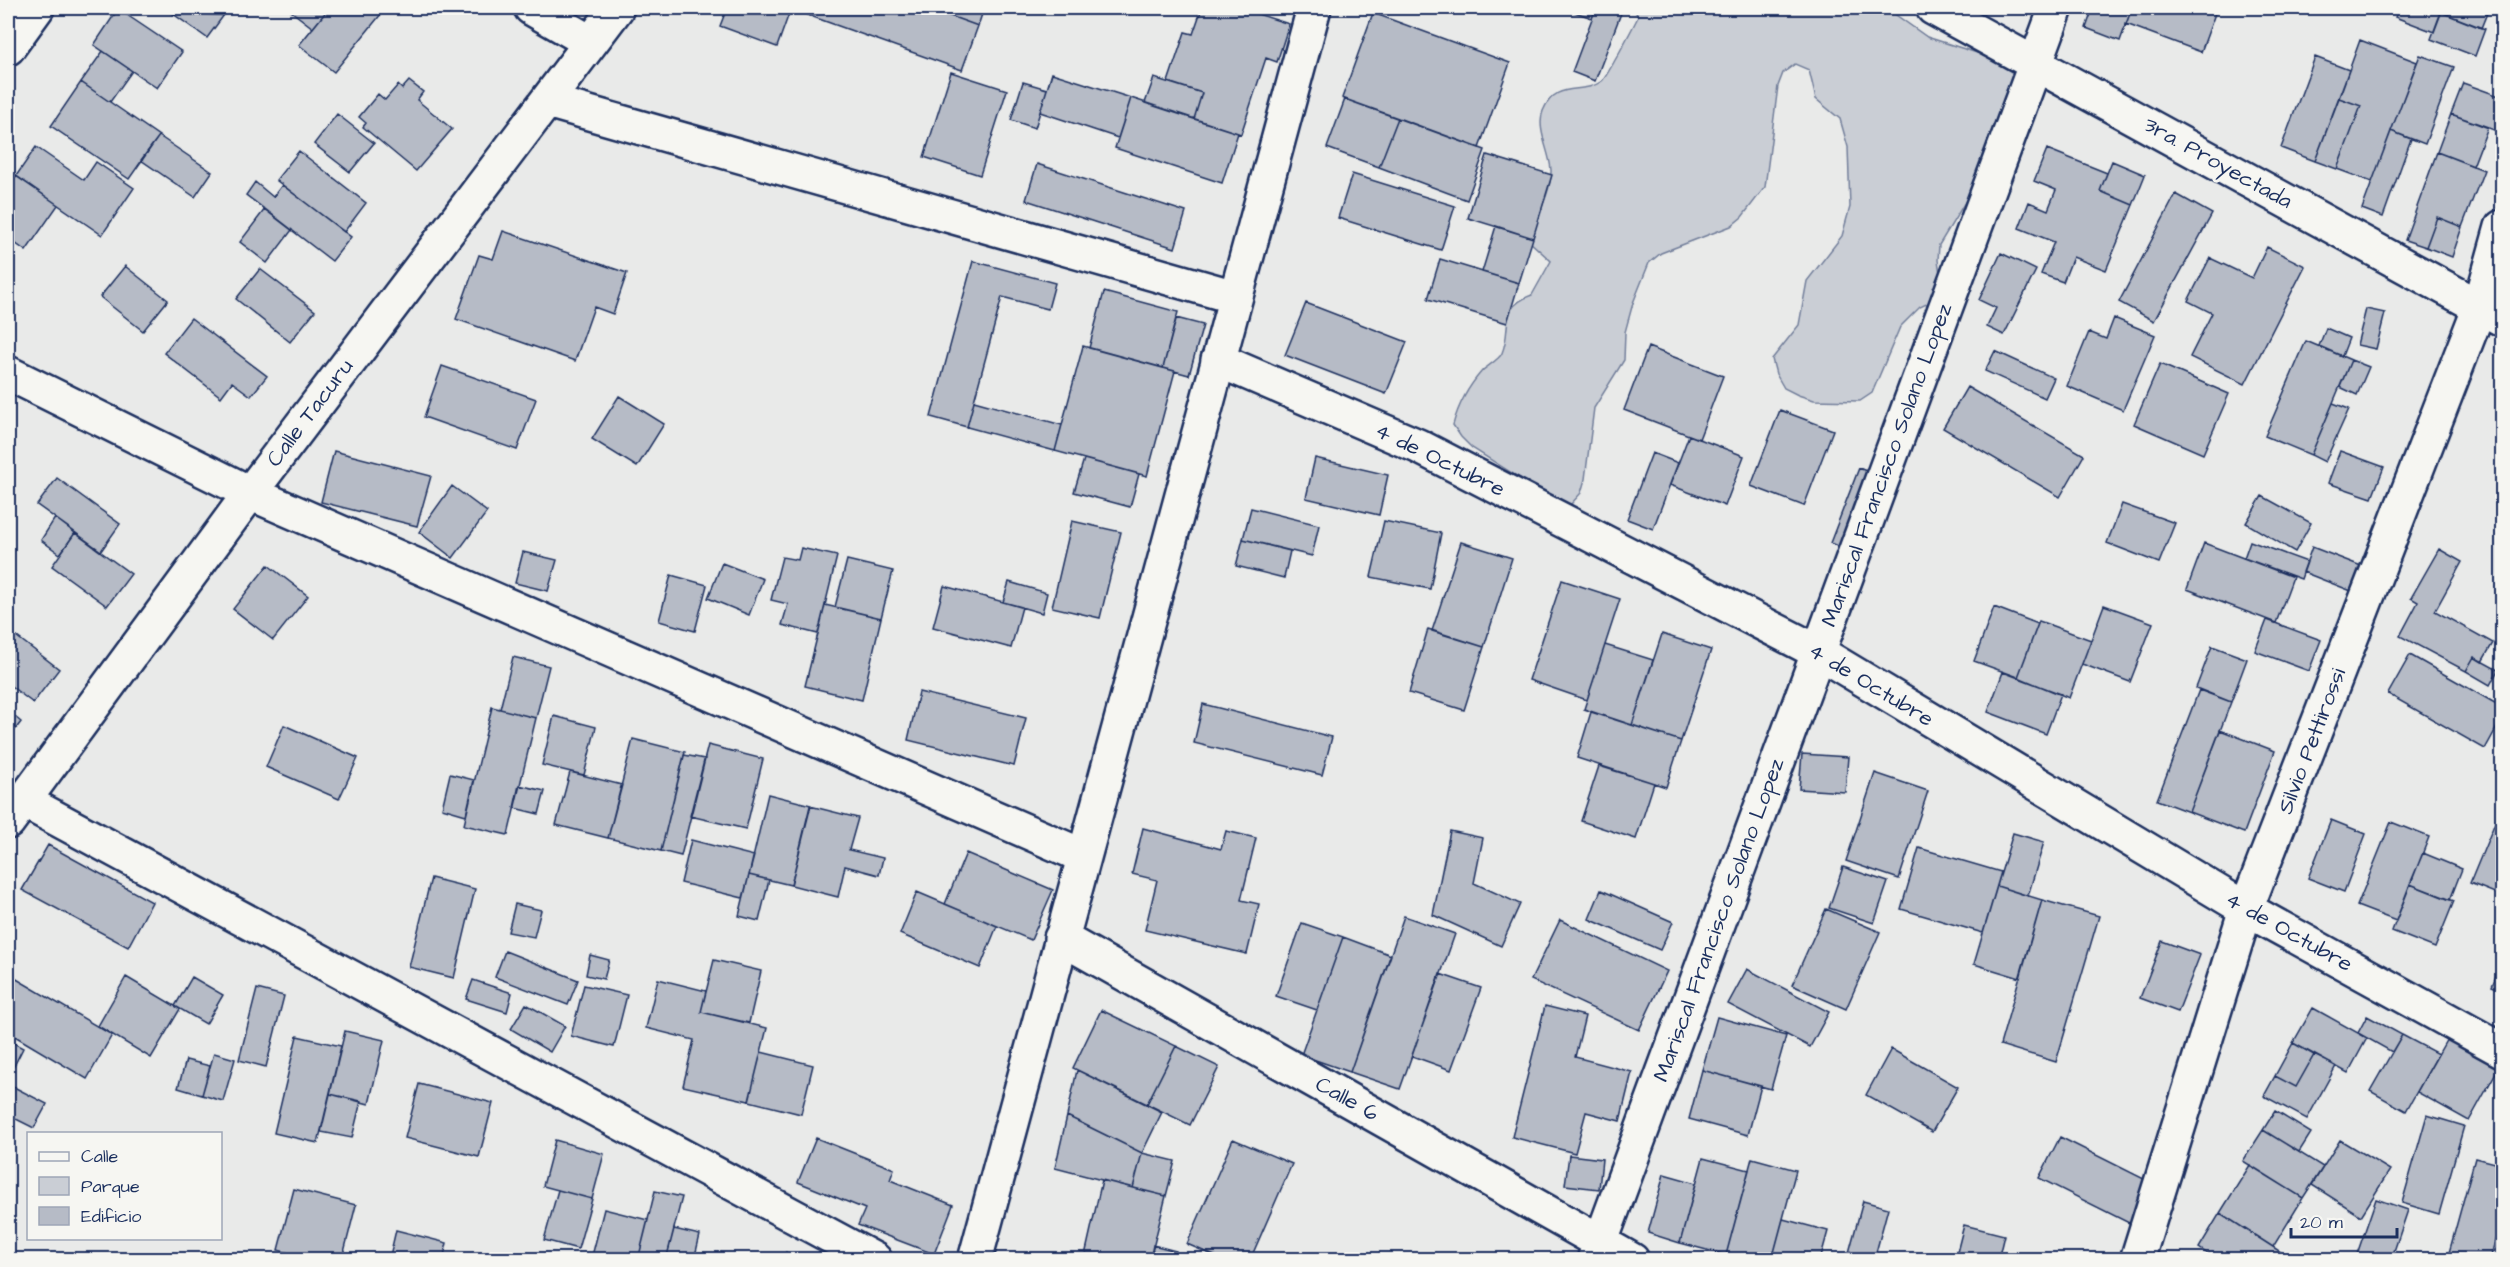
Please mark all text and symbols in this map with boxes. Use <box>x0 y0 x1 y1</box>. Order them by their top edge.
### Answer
street label: 3ra. Proyectada <box>2138 109 2298 218</box>
street label: Mariscal Francisco Solano Lopez <box>1814 299 1960 631</box>
street label: Calle Tacuru <box>259 353 361 473</box>
street label: 4 de Octubre <box>1370 415 1510 505</box>
street label: 4 de Octubre <box>1803 635 1939 735</box>
street label: Silvio Pettirossi <box>2270 664 2354 818</box>
street label: Mariscal Francisco Solano Lopez <box>1646 754 1792 1086</box>
street label: 4 de Octubre <box>2220 884 2358 980</box>
street label: Calle 6 <box>1310 1069 1385 1129</box>
legend <box>27 1132 222 1240</box>
text: Calle <box>81 1144 119 1169</box>
text: Parque <box>81 1174 140 1199</box>
scale bar <box>2291 1201 2398 1239</box>
text: Edificio <box>81 1204 141 1229</box>
text: 20 m <box>2300 1210 2343 1235</box>

